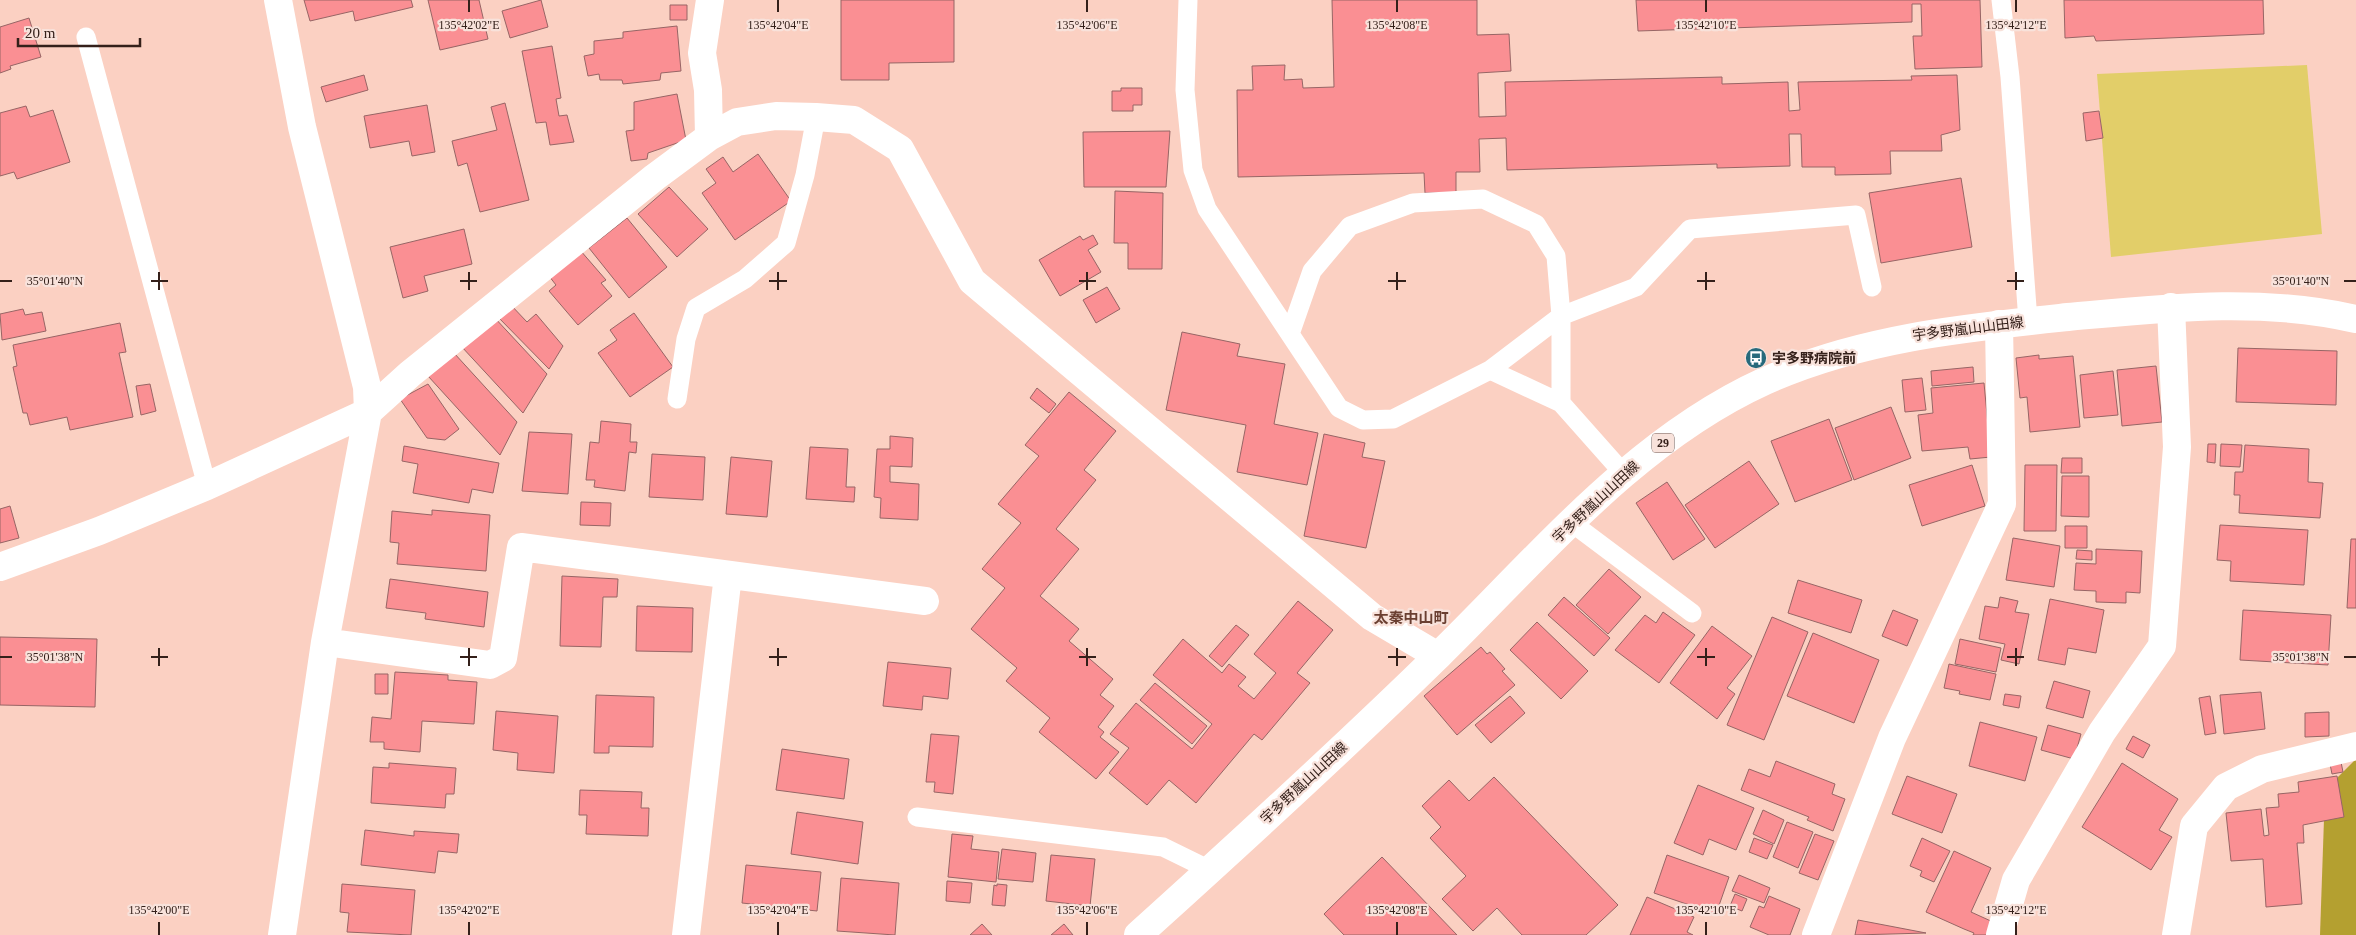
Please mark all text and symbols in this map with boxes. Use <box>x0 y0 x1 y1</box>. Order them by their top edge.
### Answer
scale bar <box>18 15 140 47</box>
text: 135°42'02"E <box>438 18 500 32</box>
text: 135°42'04"E <box>747 18 809 32</box>
text: 135°42'06"E <box>1056 18 1118 32</box>
text: 135°42'08"E <box>1366 18 1428 32</box>
text: 135°42'10"E <box>1675 18 1737 32</box>
text: 135°42'12"E <box>1985 18 2047 32</box>
text: 20 m <box>25 25 56 41</box>
text: 35°01'40"N <box>27 274 84 288</box>
text: 35°01'40"N <box>2273 274 2330 288</box>
street label: 宇多野嵐山山田線 <box>1912 315 2024 343</box>
bus stop icon: 宇多野病院前 <box>1744 346 1768 370</box>
place label: 宇多野病院前 <box>1772 350 1856 366</box>
road number: 29 <box>1652 433 1674 452</box>
street label: 宇多野嵐山山田線 <box>1550 458 1642 546</box>
district label: 太秦中山町 <box>1373 610 1449 626</box>
text: 35°01'38"N <box>27 650 84 664</box>
text: 35°01'38"N <box>2273 650 2330 664</box>
street label: 宇多野嵐山山田線 <box>1258 739 1350 827</box>
text: 135°42'00"E <box>128 903 190 917</box>
text: 135°42'02"E <box>438 903 500 917</box>
text: 135°42'04"E <box>747 903 809 917</box>
text: 135°42'06"E <box>1056 903 1118 917</box>
text: 135°42'08"E <box>1366 903 1428 917</box>
text: 135°42'10"E <box>1675 903 1737 917</box>
text: 135°42'12"E <box>1985 903 2047 917</box>

